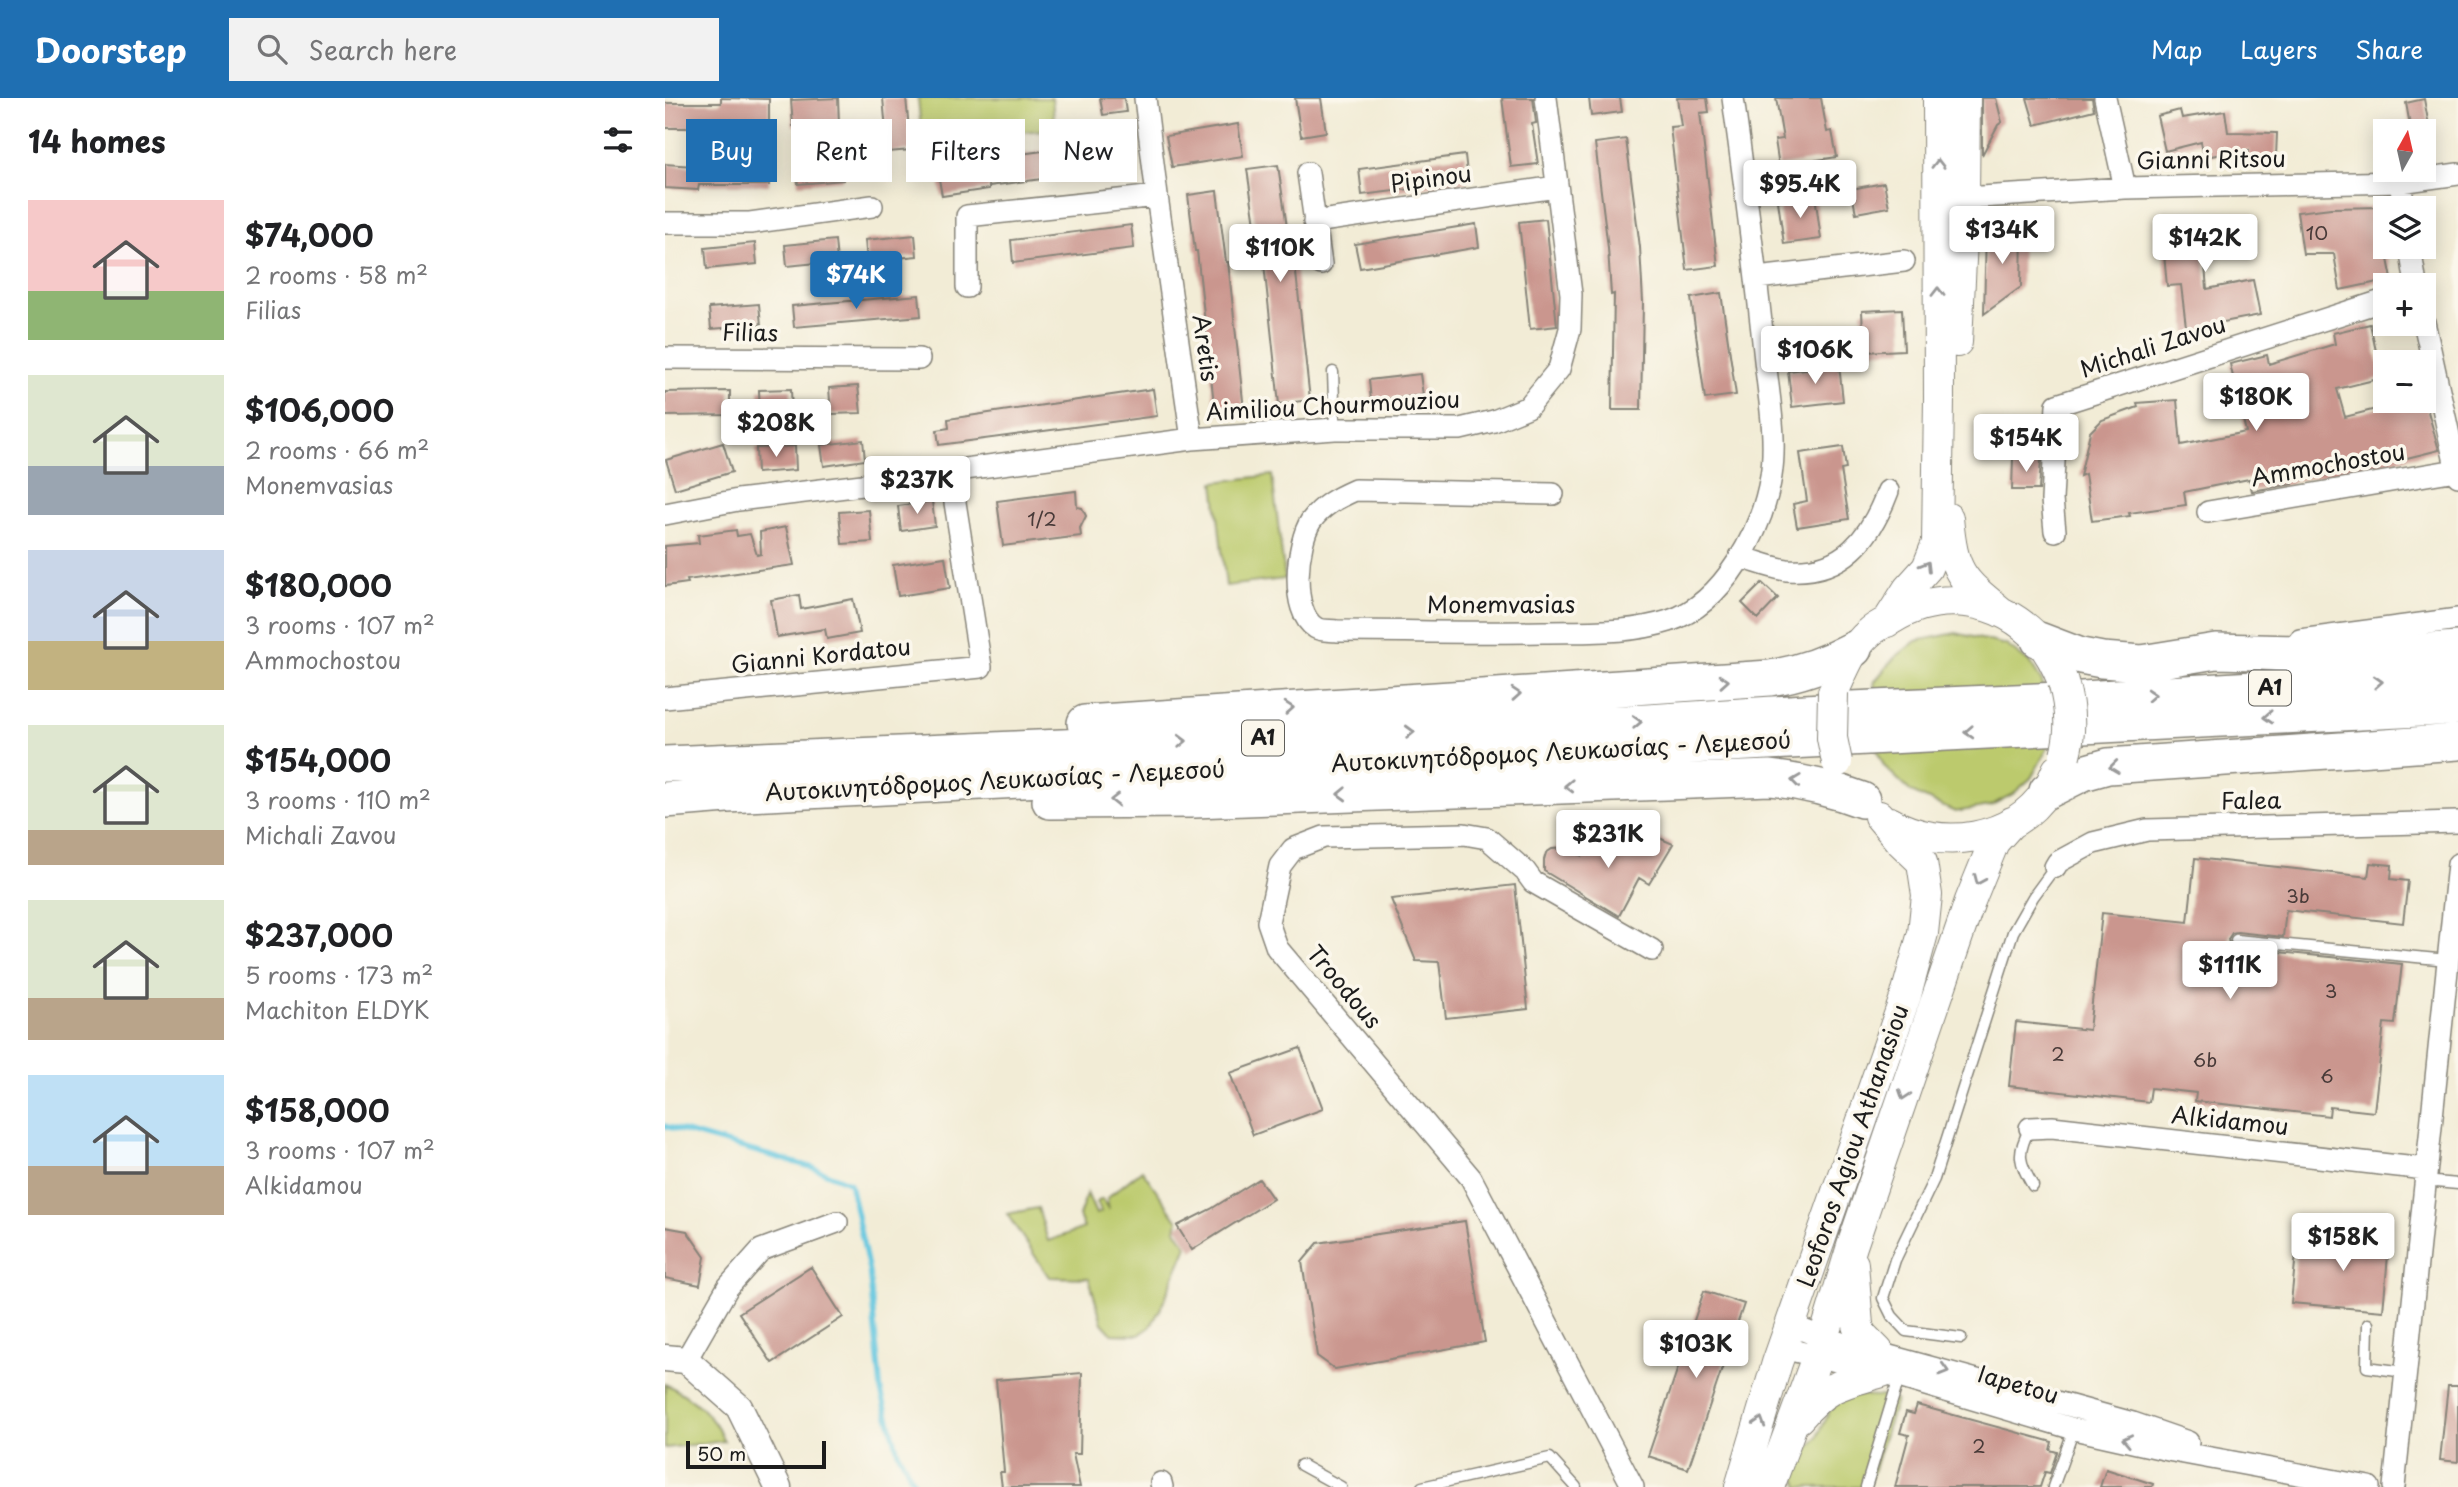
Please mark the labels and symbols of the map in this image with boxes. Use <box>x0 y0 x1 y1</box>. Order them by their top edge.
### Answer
north arrow <box>2373 119 2436 182</box>
street label: Gianni Ritsou <box>2136 140 2286 177</box>
street label: Pipinou <box>1388 155 1474 201</box>
one-way arrow <box>1930 158 1946 168</box>
pin: $95.4K <box>1743 160 1857 220</box>
pin: $134K <box>1953 206 2051 266</box>
pin: $142K <box>2156 214 2254 274</box>
house number: 10 <box>2306 218 2328 246</box>
pin: $110K <box>1231 225 1329 284</box>
pin: $74K <box>815 252 897 311</box>
one-way arrow <box>1930 287 1946 297</box>
street label: Michali Zavou <box>2075 306 2230 386</box>
street label: Aretis <box>1184 312 1228 384</box>
street label: Filias <box>722 314 778 349</box>
pin: $106K <box>1766 327 1864 386</box>
pin: $180K <box>2207 374 2305 433</box>
street label: Aimiliou Chourmouziou <box>1205 380 1461 429</box>
pin: $208K <box>727 400 825 459</box>
pin: $154K <box>1977 414 2075 474</box>
street label: Ammochostou <box>2248 433 2408 494</box>
pin: $237K <box>868 456 966 516</box>
house number: 1/2 <box>1027 504 1057 532</box>
one-way arrow <box>1918 561 1931 574</box>
street label: Monemvasias <box>1427 586 1575 621</box>
street label: Gianni Kordatou <box>729 628 912 681</box>
road number: A1 <box>2249 670 2291 706</box>
one-way arrow <box>1719 674 1730 689</box>
one-way arrow <box>2372 675 2383 690</box>
one-way arrow <box>1511 687 1522 702</box>
one-way arrow <box>2145 688 2156 703</box>
one-way arrow <box>1284 701 1295 716</box>
one-way arrow <box>2262 709 2273 724</box>
one-way arrow <box>1632 715 1643 730</box>
road number: A1 <box>1242 720 1284 756</box>
street label: Αυτοκινητόδρομος Λευκωσίας - Λεμεσού <box>1330 721 1792 780</box>
one-way arrow <box>1404 724 1415 739</box>
one-way arrow <box>1963 724 1974 739</box>
one-way arrow <box>1177 734 1188 749</box>
street label: Αυτοκινητόδρομος Λευκωσίας - Λεμεσού <box>764 750 1226 809</box>
one-way arrow <box>2108 759 2120 774</box>
one-way arrow <box>1791 774 1802 789</box>
one-way arrow <box>1564 778 1575 793</box>
street label: Falea <box>2220 781 2282 818</box>
one-way arrow <box>1336 787 1347 802</box>
one-way arrow <box>1109 792 1119 808</box>
pin: $231K <box>1559 810 1657 870</box>
one-way arrow <box>1973 874 1987 886</box>
house number: 3b <box>2286 881 2310 909</box>
street label: Troodous <box>1299 936 1391 1036</box>
pin: $111K <box>2181 942 2279 1001</box>
house number: 3 <box>2325 976 2337 1004</box>
street label: Leoforos Agiou Athanasiou <box>1787 999 1916 1292</box>
house number: 2 <box>2051 1039 2065 1067</box>
house number: 6b <box>2193 1045 2217 1073</box>
house number: 6 <box>2320 1061 2334 1089</box>
one-way arrow <box>1898 1089 1912 1101</box>
street label: Alkidamou <box>2170 1096 2290 1143</box>
pin: $158K <box>2294 1214 2392 1273</box>
pin: $103K <box>1647 1320 1745 1380</box>
street label: Iapetou <box>1974 1355 2063 1412</box>
one-way arrow <box>1938 1362 1950 1376</box>
one-way arrow <box>1751 1416 1766 1428</box>
house number: 2 <box>1972 1431 1986 1459</box>
one-way arrow <box>2121 1433 2133 1448</box>
scale bar <box>686 1438 826 1470</box>

